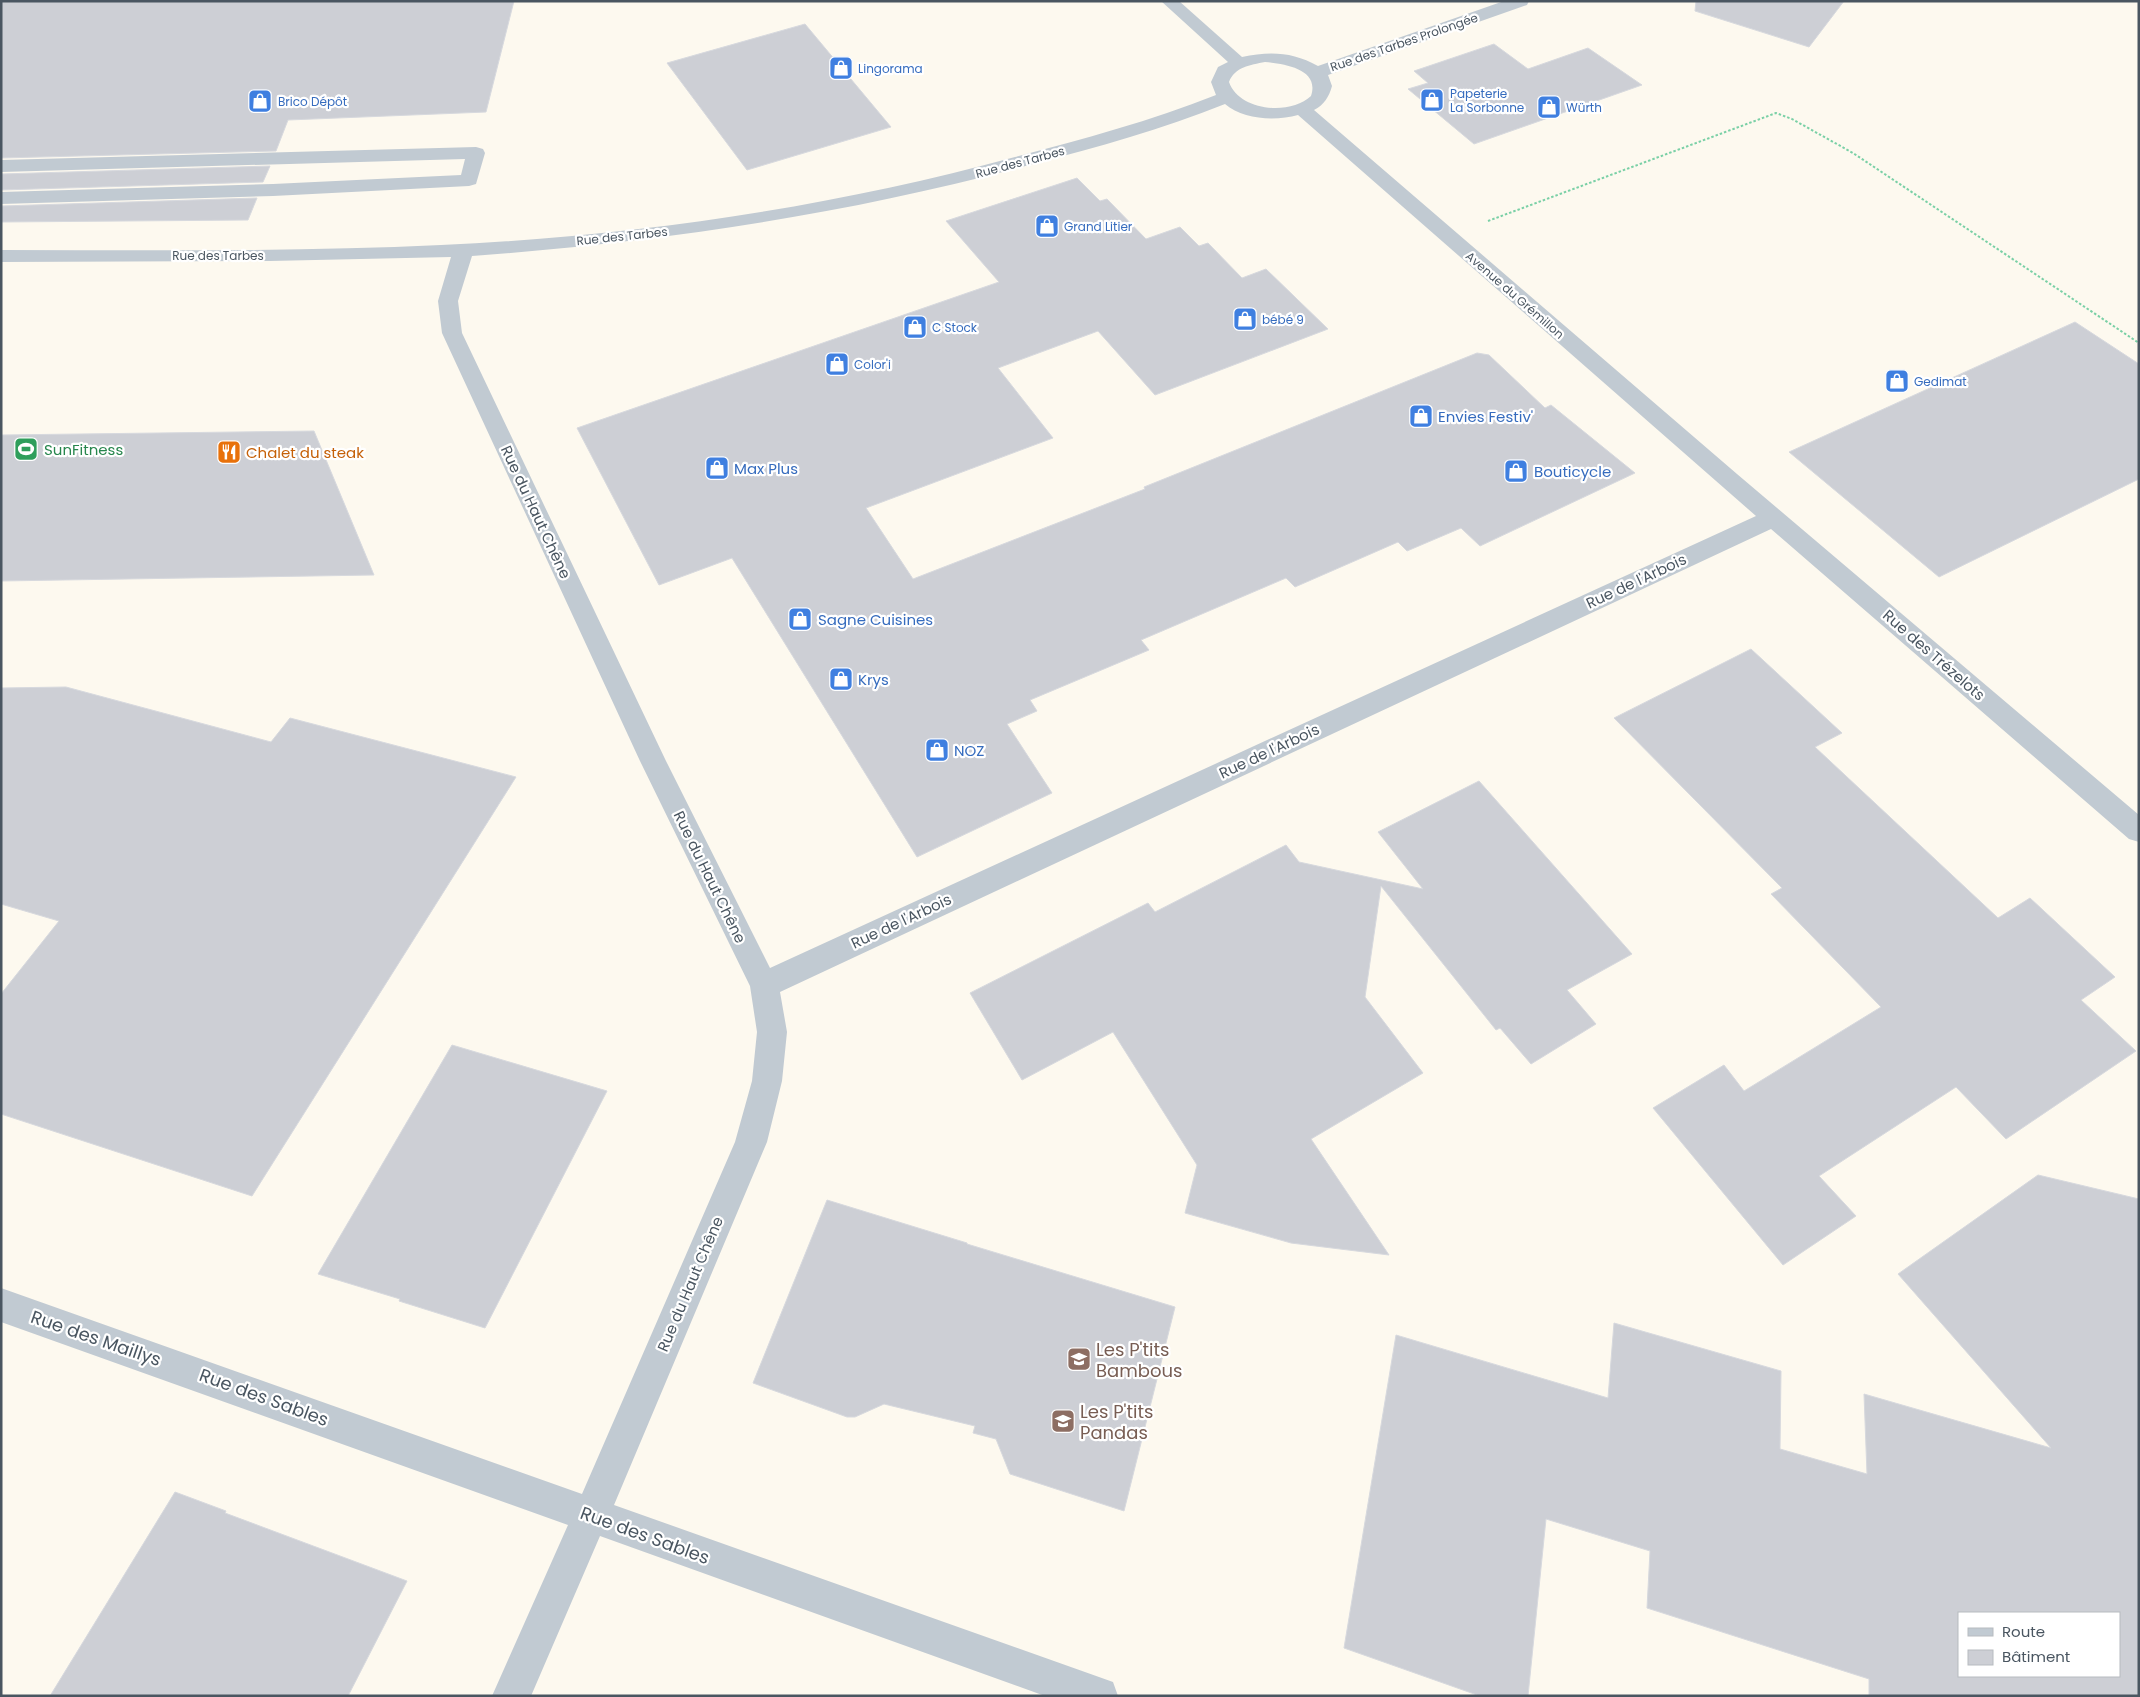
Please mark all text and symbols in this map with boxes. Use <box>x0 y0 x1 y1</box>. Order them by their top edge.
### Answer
street label: Rue des Tarbes Prolongée <box>1328 9 1480 75</box>
shop icon: Lingorama <box>828 55 854 81</box>
place label: Lingorama <box>858 60 923 77</box>
place label: Papeterie La Sorbonne <box>1450 85 1524 116</box>
shop icon: Papeterie La Sorbonne <box>1419 87 1445 113</box>
shop icon: Brico Dépôt <box>247 88 273 114</box>
place label: Brico Dépôt <box>278 93 347 110</box>
shop icon: Würth <box>1536 94 1562 120</box>
place label: Würth <box>1566 99 1602 116</box>
street label: Rue des Tarbes <box>974 142 1066 182</box>
shop icon: Grand Litier <box>1034 213 1060 239</box>
place label: Grand Litier <box>1064 218 1133 235</box>
street label: Rue des Tarbes <box>576 223 668 249</box>
street label: Rue des Tarbes <box>172 247 264 264</box>
street label: Avenue du Grémillon <box>1462 248 1568 342</box>
shop icon: bébé 9 <box>1232 306 1258 332</box>
place label: bébé 9 <box>1262 311 1304 328</box>
shop icon: C Stock <box>902 314 928 340</box>
place label: C Stock <box>932 319 978 336</box>
shop icon: Color'i <box>824 351 850 377</box>
place label: Color'i <box>854 356 891 373</box>
shop icon: Gedimat <box>1884 368 1910 394</box>
place label: Gedimat <box>1914 373 1967 390</box>
shop icon: Envies Festiv' <box>1408 403 1434 429</box>
place label: Envies Festiv' <box>1438 406 1533 427</box>
sports icon: SunFitness <box>13 436 39 462</box>
place label: SunFitness <box>44 439 123 460</box>
restaurant icon: Chalet du steak <box>216 439 242 465</box>
place label: Chalet du steak <box>246 442 364 463</box>
street label: Rue du Haut Chêne <box>496 442 576 582</box>
shop icon: Max Plus <box>704 455 730 481</box>
place label: Max Plus <box>734 458 798 479</box>
shop icon: Bouticycle <box>1503 458 1529 484</box>
place label: Bouticycle <box>1534 461 1611 482</box>
street label: Rue de l'Arbois <box>1582 548 1690 613</box>
street label: Rue des Trézelots <box>1878 605 1990 705</box>
shop icon: Sagne Cuisines <box>787 606 813 632</box>
place label: Sagne Cuisines <box>818 609 933 630</box>
shop icon: Krys <box>828 666 854 692</box>
place label: Krys <box>858 669 889 690</box>
street label: Rue de l'Arbois <box>1215 718 1323 783</box>
shop icon: NOZ <box>924 737 950 763</box>
place label: NOZ <box>954 740 984 761</box>
street label: Rue du Haut Chêne <box>669 807 751 947</box>
street label: Rue de l'Arbois <box>847 888 955 953</box>
street label: Rue du Haut Chêne <box>652 1213 728 1355</box>
street label: Rue des Maillys <box>27 1304 165 1372</box>
place label: Les P'tits Bambous <box>1096 1337 1182 1383</box>
school or university icon: Les P'tits Bambous <box>1066 1346 1092 1372</box>
street label: Rue des Sables <box>196 1362 332 1432</box>
place label: Les P'tits Pandas <box>1080 1399 1153 1445</box>
school or university icon: Les P'tits Pandas <box>1050 1408 1076 1434</box>
street label: Rue des Sables <box>577 1500 713 1570</box>
legend <box>1958 1612 2120 1677</box>
text: Route <box>2002 1621 2045 1642</box>
text: Bâtiment <box>2002 1646 2070 1667</box>

